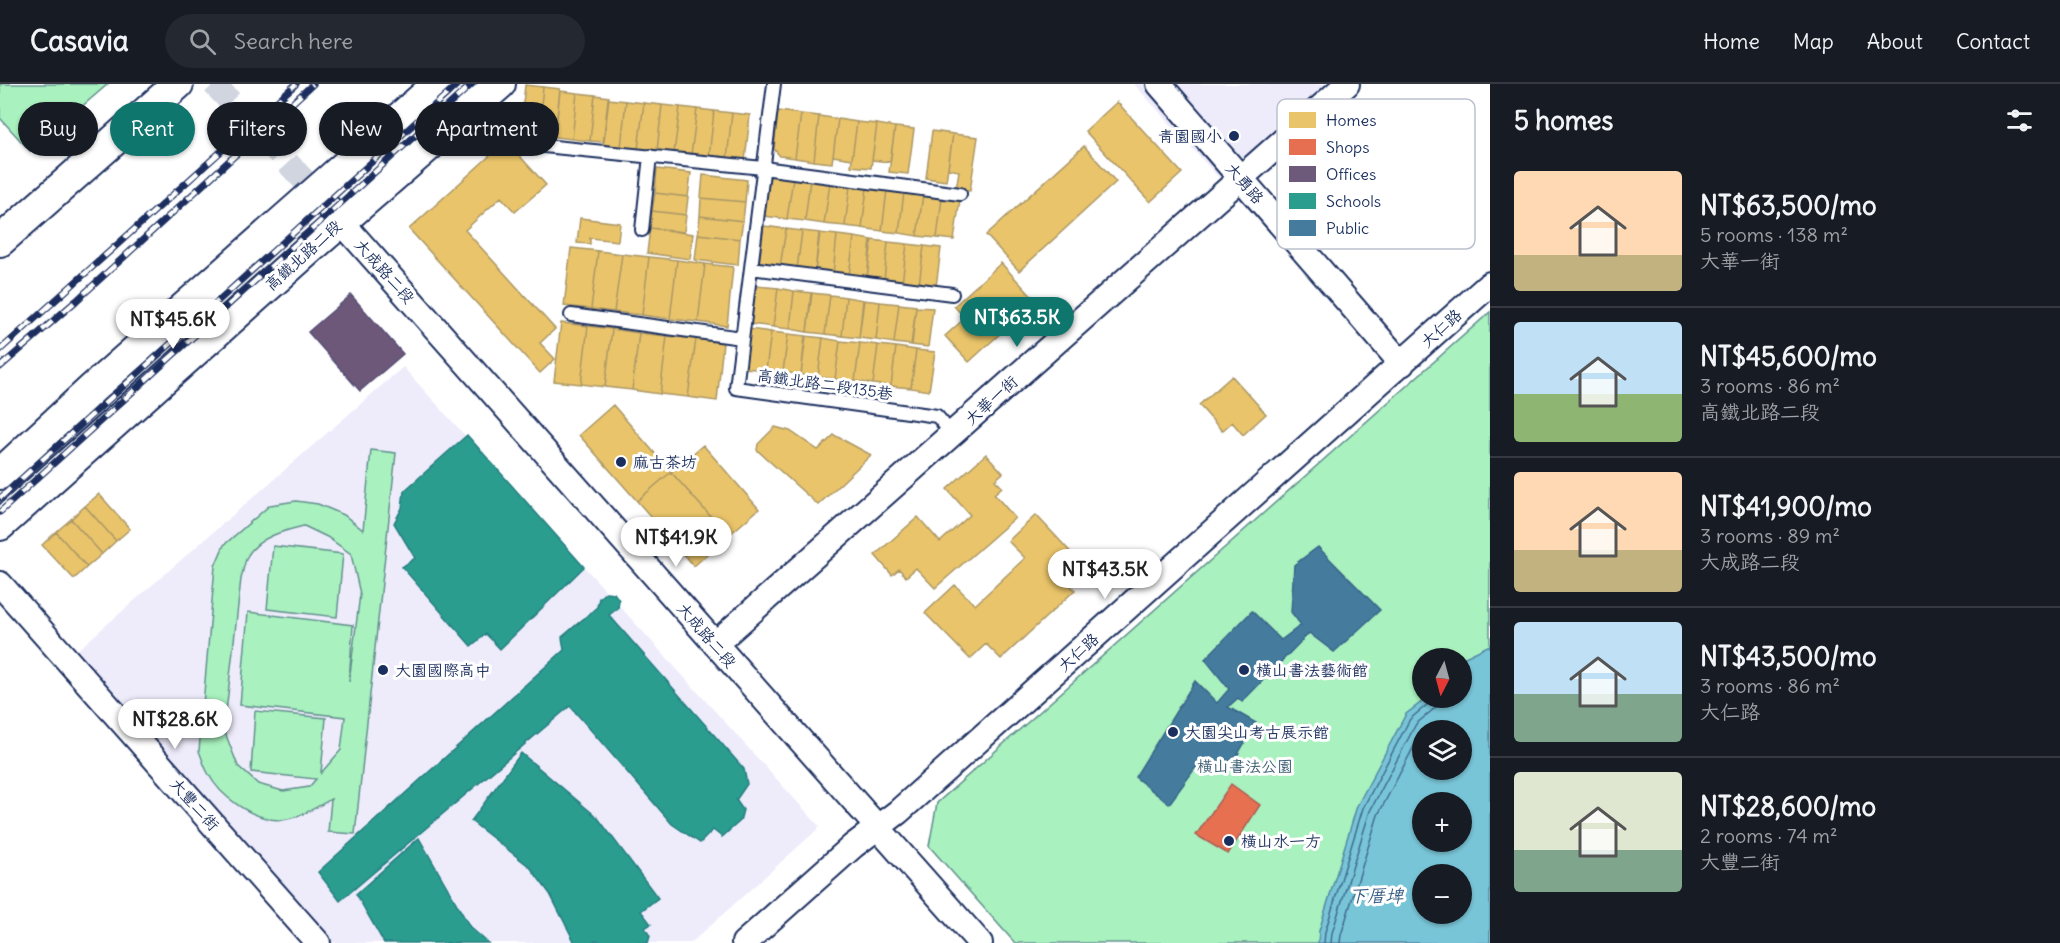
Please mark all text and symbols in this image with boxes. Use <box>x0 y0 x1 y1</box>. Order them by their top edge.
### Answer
search box <box>165 14 585 68</box>
text: Casavia <box>30 23 129 59</box>
icon: search <box>186 25 219 58</box>
text: Search here <box>234 27 353 55</box>
text: Home <box>1703 28 1760 55</box>
text: Map <box>1793 28 1834 55</box>
text: About <box>1867 28 1923 55</box>
text: Contact <box>1956 28 2030 55</box>
legend <box>1277 99 1475 249</box>
chip: Buy <box>18 102 98 156</box>
chip: Rent <box>110 102 195 156</box>
chip: Filters <box>207 102 307 156</box>
chip: New <box>319 102 403 156</box>
chip: Apartment <box>415 102 559 156</box>
text: 5 homes <box>1514 104 1613 137</box>
icon: filters <box>2003 104 2036 137</box>
text: Homes <box>1326 110 1376 130</box>
place label: 青園國小 <box>1158 126 1222 146</box>
marker: 青園國小 <box>1227 129 1241 143</box>
text: Shops <box>1326 137 1370 157</box>
street label: 大勇路 <box>1222 158 1268 208</box>
text: Offices <box>1326 164 1376 184</box>
text: NT$63,500/mo <box>1700 189 1877 222</box>
text: Schools <box>1326 191 1381 211</box>
icon: home <box>1562 195 1634 267</box>
street label: 高鐵北路二段 <box>261 215 345 295</box>
text: Public <box>1326 218 1369 238</box>
text: 5 rooms · 138 m² <box>1700 222 1848 247</box>
street label: 大成路二段 <box>351 235 419 307</box>
text: 大華一街 <box>1700 248 1780 273</box>
pin: NT$63.5K <box>955 297 1079 348</box>
pin: NT$45.6K <box>111 299 235 350</box>
text: NT$63.5K <box>974 304 1060 329</box>
street label: 大仁路 <box>1416 305 1466 351</box>
text: NT$45.6K <box>130 306 216 331</box>
text: NT$45,600/mo <box>1700 340 1877 373</box>
icon: home <box>1562 346 1634 418</box>
street label: 高鐵北路二段135巷 <box>756 365 894 403</box>
street label: 大華一街 <box>961 371 1021 429</box>
text: 3 rooms · 86 m² <box>1700 373 1840 398</box>
text: 高鐵北路二段 <box>1700 399 1820 424</box>
place label: 麻古茶坊 <box>633 452 697 472</box>
marker: 麻古茶坊 <box>614 455 628 469</box>
text: NT$41,900/mo <box>1700 490 1872 523</box>
icon: home <box>1562 496 1634 568</box>
pin: NT$41.9K <box>614 517 738 568</box>
text: 3 rooms · 89 m² <box>1700 523 1840 548</box>
text: NT$41.9K <box>635 524 717 549</box>
pin: NT$43.5K <box>1043 549 1167 600</box>
text: 大成路二段 <box>1700 549 1800 574</box>
text: NT$43.5K <box>1062 556 1148 581</box>
street label: 大成路二段 <box>673 598 741 672</box>
street label: 大仁路 <box>1053 629 1103 675</box>
text: NT$43,500/mo <box>1700 640 1877 673</box>
icon: home <box>1562 646 1634 718</box>
north arrow <box>1412 648 1472 708</box>
map controls <box>1412 648 1472 924</box>
place label: 大園國際高中 <box>395 660 491 680</box>
place label: 橫山書法藝術館 <box>1256 660 1368 680</box>
marker: 大園國際高中 <box>376 663 390 677</box>
marker: 橫山書法藝術館 <box>1237 663 1251 677</box>
text: 3 rooms · 86 m² <box>1700 673 1840 698</box>
pin: NT$28.6K <box>113 699 237 750</box>
text: 大仁路 <box>1700 699 1760 724</box>
text: NT$28.6K <box>132 706 218 731</box>
button: layers <box>1412 720 1472 780</box>
place label: 大園尖山考古展示館 <box>1185 722 1329 742</box>
marker: 大園尖山考古展示館 <box>1166 725 1180 739</box>
park label: 橫山書法公園 <box>1197 756 1293 776</box>
street label: 大豐二街 <box>166 774 224 834</box>
text: NT$28,600/mo <box>1700 790 1876 823</box>
button: + <box>1412 792 1472 852</box>
icon: home <box>1562 796 1634 868</box>
text: 2 rooms · 74 m² <box>1700 823 1837 848</box>
place label: 橫山水一方 <box>1241 831 1321 851</box>
marker: 橫山水一方 <box>1222 834 1236 848</box>
text: 大豐二街 <box>1700 849 1780 874</box>
button: − <box>1412 864 1472 924</box>
water label: 下厝埤 <box>1349 884 1405 907</box>

